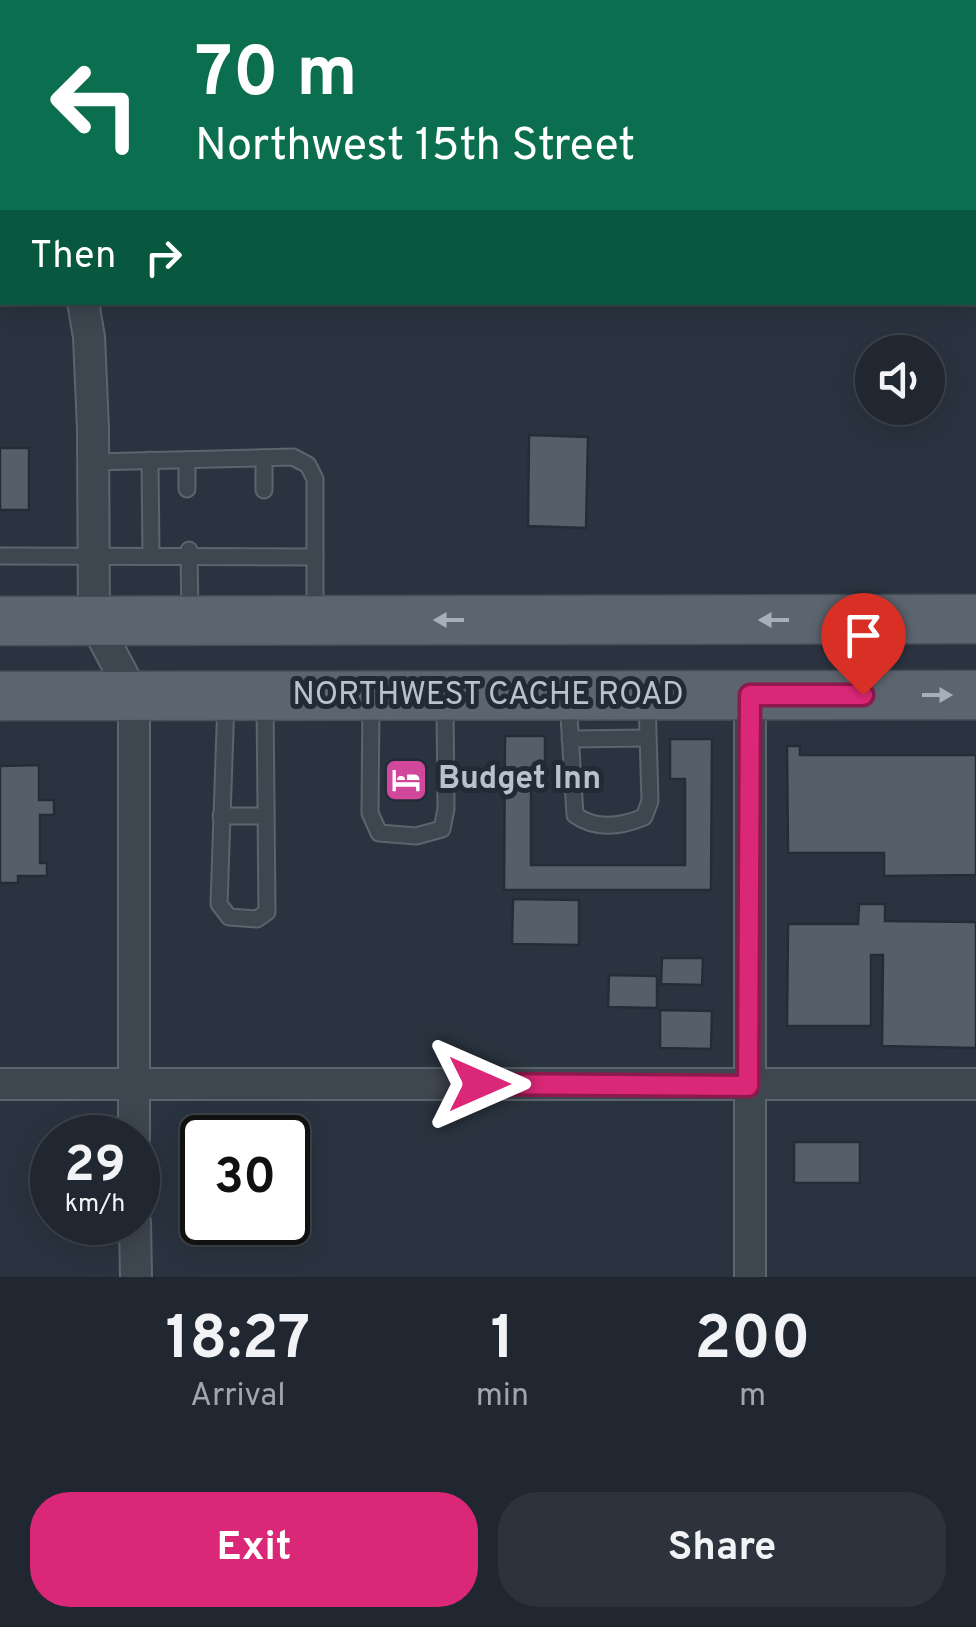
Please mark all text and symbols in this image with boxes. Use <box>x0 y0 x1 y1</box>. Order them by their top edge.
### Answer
text: 70 m <box>195 32 358 121</box>
icon: left <box>30 40 160 170</box>
text: Northwest 15th Street <box>195 119 635 176</box>
icon: right <box>136 230 191 285</box>
text: Then <box>30 233 116 282</box>
map controls <box>855 335 945 425</box>
button: sound <box>855 335 945 425</box>
pin <box>821 593 906 696</box>
icon: arrive <box>836 608 891 663</box>
one-way arrow <box>432 612 464 628</box>
one-way arrow <box>757 612 789 628</box>
street label: NORTHWEST CACHE ROAD <box>292 676 684 716</box>
one-way arrow <box>922 687 954 703</box>
hotel icon: Budget Inn <box>383 757 429 803</box>
place label: Budget Inn <box>438 760 601 800</box>
position arrow <box>427 1032 531 1136</box>
speed limit sign: 30 <box>180 1115 310 1245</box>
text: 29 <box>64 1136 126 1199</box>
text: km/h <box>65 1189 125 1221</box>
text: 18:27 <box>166 1304 310 1380</box>
text: 1 <box>490 1304 514 1380</box>
text: 200 <box>695 1304 810 1380</box>
text: Arrival <box>190 1377 286 1417</box>
text: min <box>476 1377 529 1417</box>
text: m <box>739 1377 766 1417</box>
button: Exit <box>30 1492 478 1607</box>
button: Share <box>498 1492 946 1607</box>

